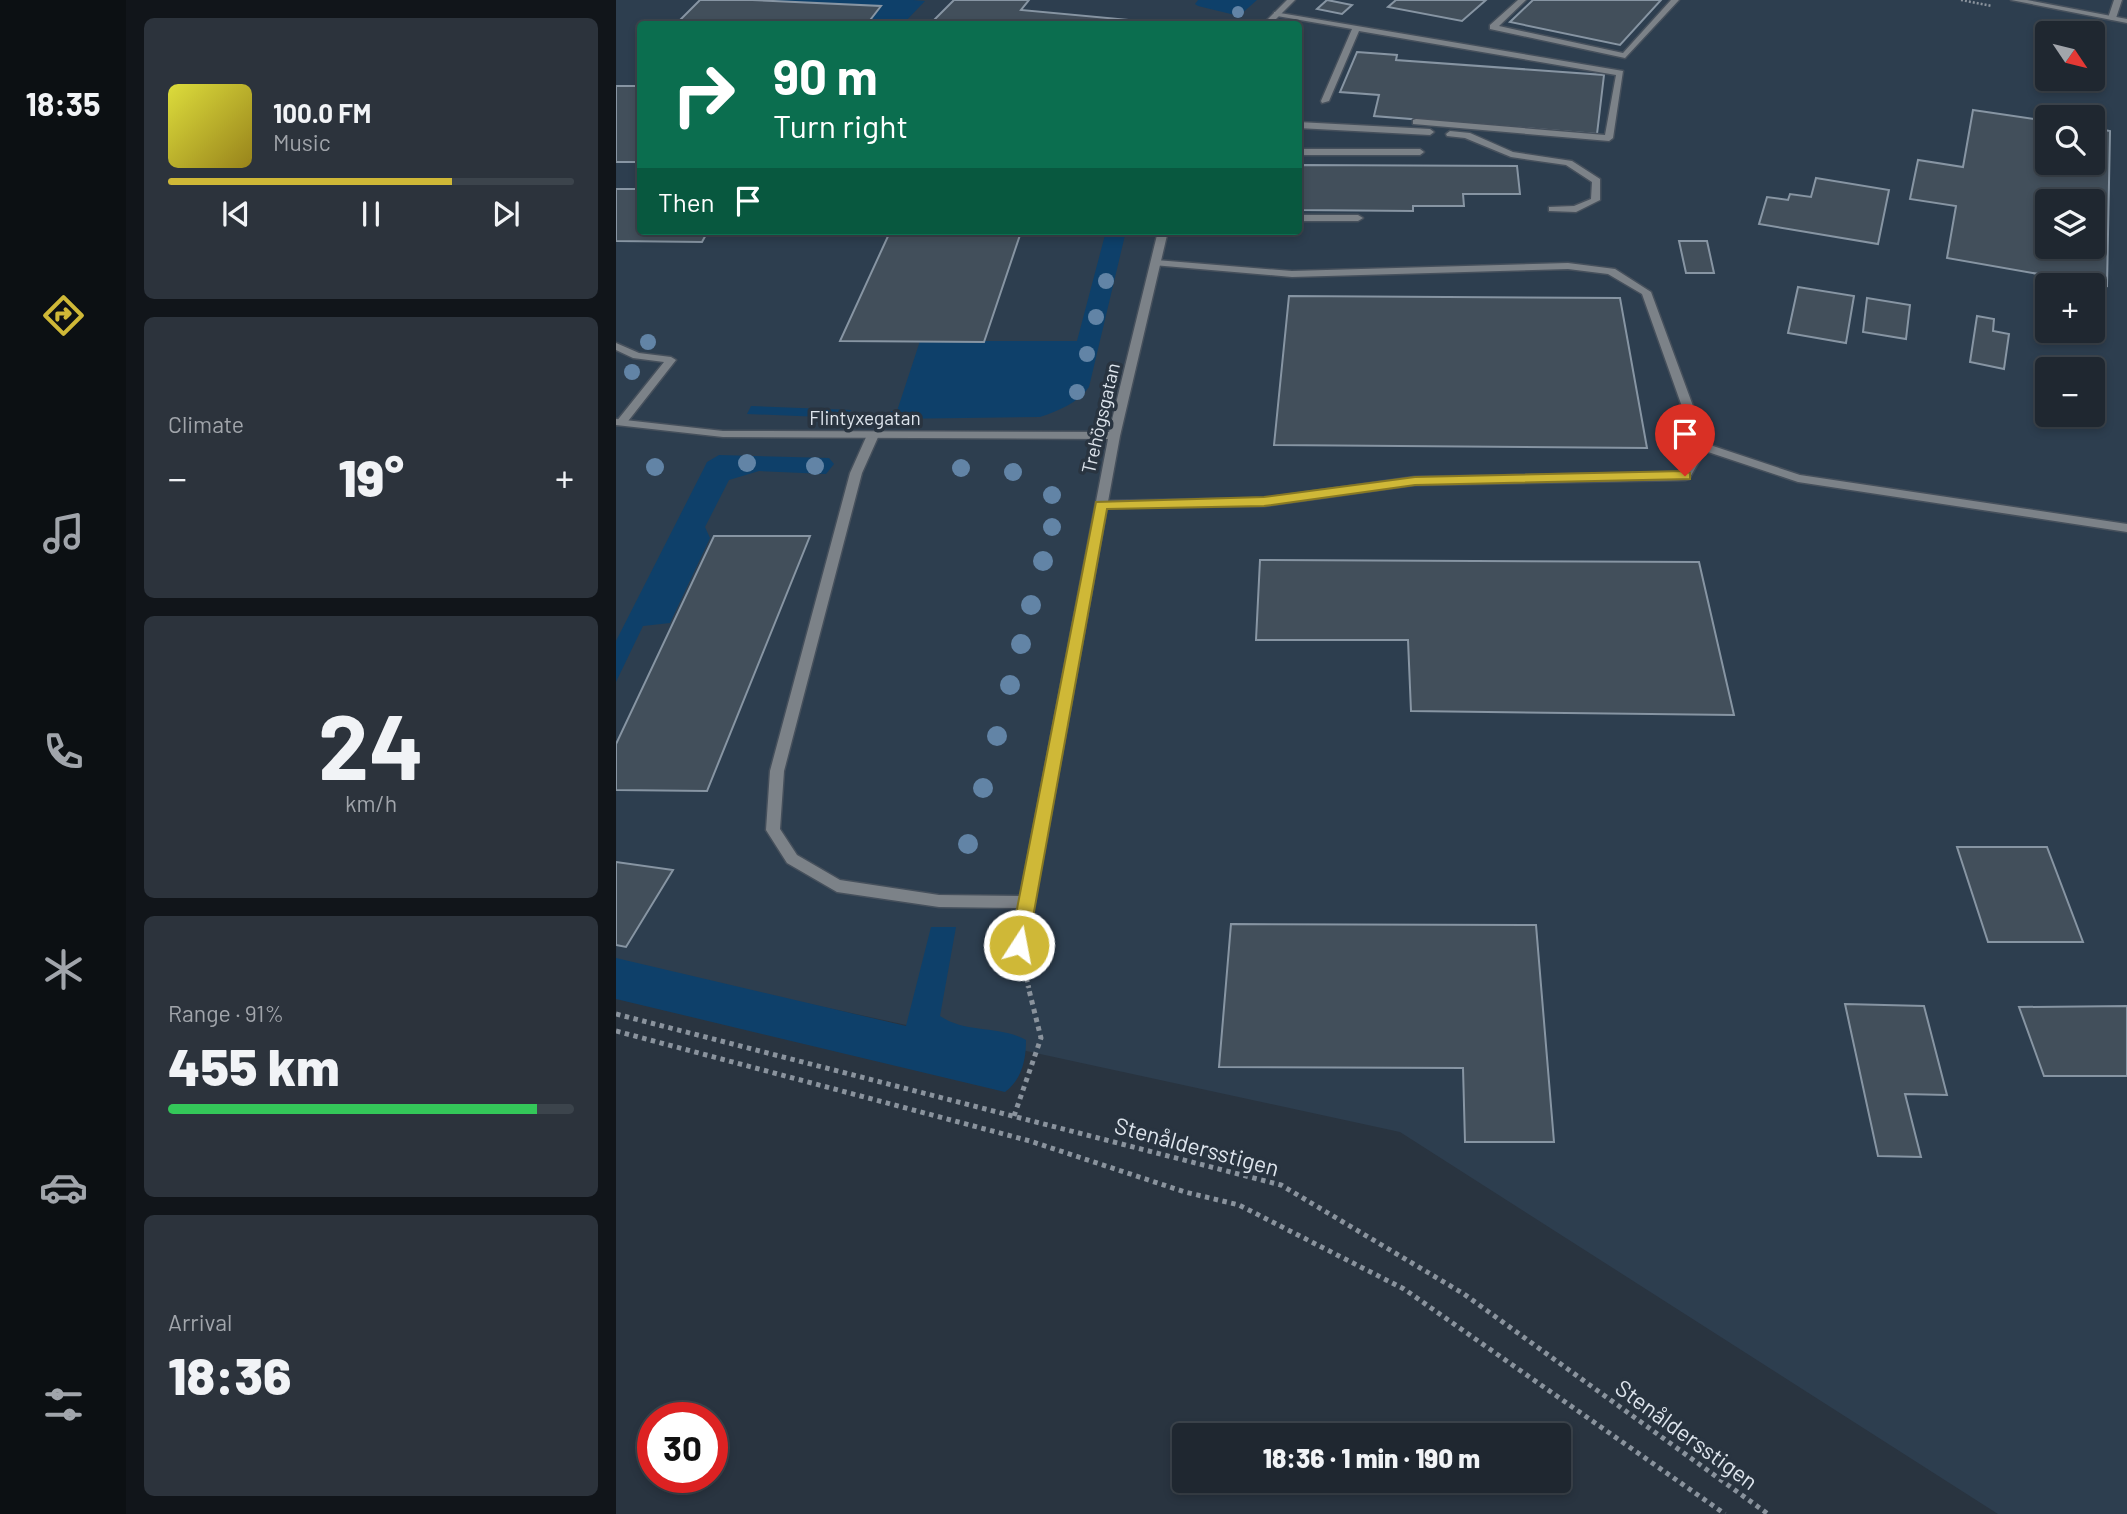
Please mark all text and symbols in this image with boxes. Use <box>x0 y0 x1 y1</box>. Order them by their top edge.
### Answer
north arrow <box>2035 21 2105 91</box>
map controls <box>2035 21 2105 427</box>
text: 90 m <box>773 46 878 105</box>
icon: right <box>658 49 749 140</box>
text: 18:35 <box>26 84 100 122</box>
text: 100.0 FM <box>273 97 371 128</box>
button: search <box>2035 105 2105 175</box>
text: Turn right <box>773 106 908 144</box>
text: Music <box>273 128 331 156</box>
icon: arrive <box>729 182 767 220</box>
text: Then <box>658 186 715 217</box>
button: layers <box>2035 189 2105 259</box>
icon: previous <box>217 195 255 233</box>
icon: pause <box>352 195 390 233</box>
icon: next <box>487 195 525 233</box>
button: + <box>2035 273 2105 343</box>
icon: directions <box>39 291 88 340</box>
button: − <box>2035 357 2105 427</box>
street label: Trehögsgatan <box>1076 360 1124 476</box>
pin <box>1655 404 1715 476</box>
street label: Flintyxegatan <box>809 406 921 429</box>
text: Climate <box>168 410 244 438</box>
icon: arrive <box>1666 415 1704 453</box>
text: 19° <box>338 445 404 507</box>
text: − <box>168 454 187 500</box>
text: + <box>555 454 574 500</box>
icon: music <box>39 509 88 558</box>
text: 24 <box>318 689 424 798</box>
icon: phone <box>39 727 88 776</box>
text: km/h <box>345 789 397 817</box>
position arrow <box>982 908 1056 982</box>
icon: climate <box>39 945 88 994</box>
text: Range · 91% <box>168 999 284 1027</box>
text: 455 km <box>168 1034 340 1096</box>
street label: Stenåldersstigen <box>1112 1111 1282 1181</box>
icon: car <box>39 1163 88 1212</box>
text: Arrival <box>168 1308 232 1336</box>
text: 18:36 <box>168 1343 291 1405</box>
street label: Stenåldersstigen <box>1610 1373 1764 1495</box>
icon: filters <box>39 1380 88 1429</box>
speed limit sign: 30 <box>637 1402 728 1493</box>
text: 18:36 · 1 min · 190 m <box>1263 1442 1480 1473</box>

